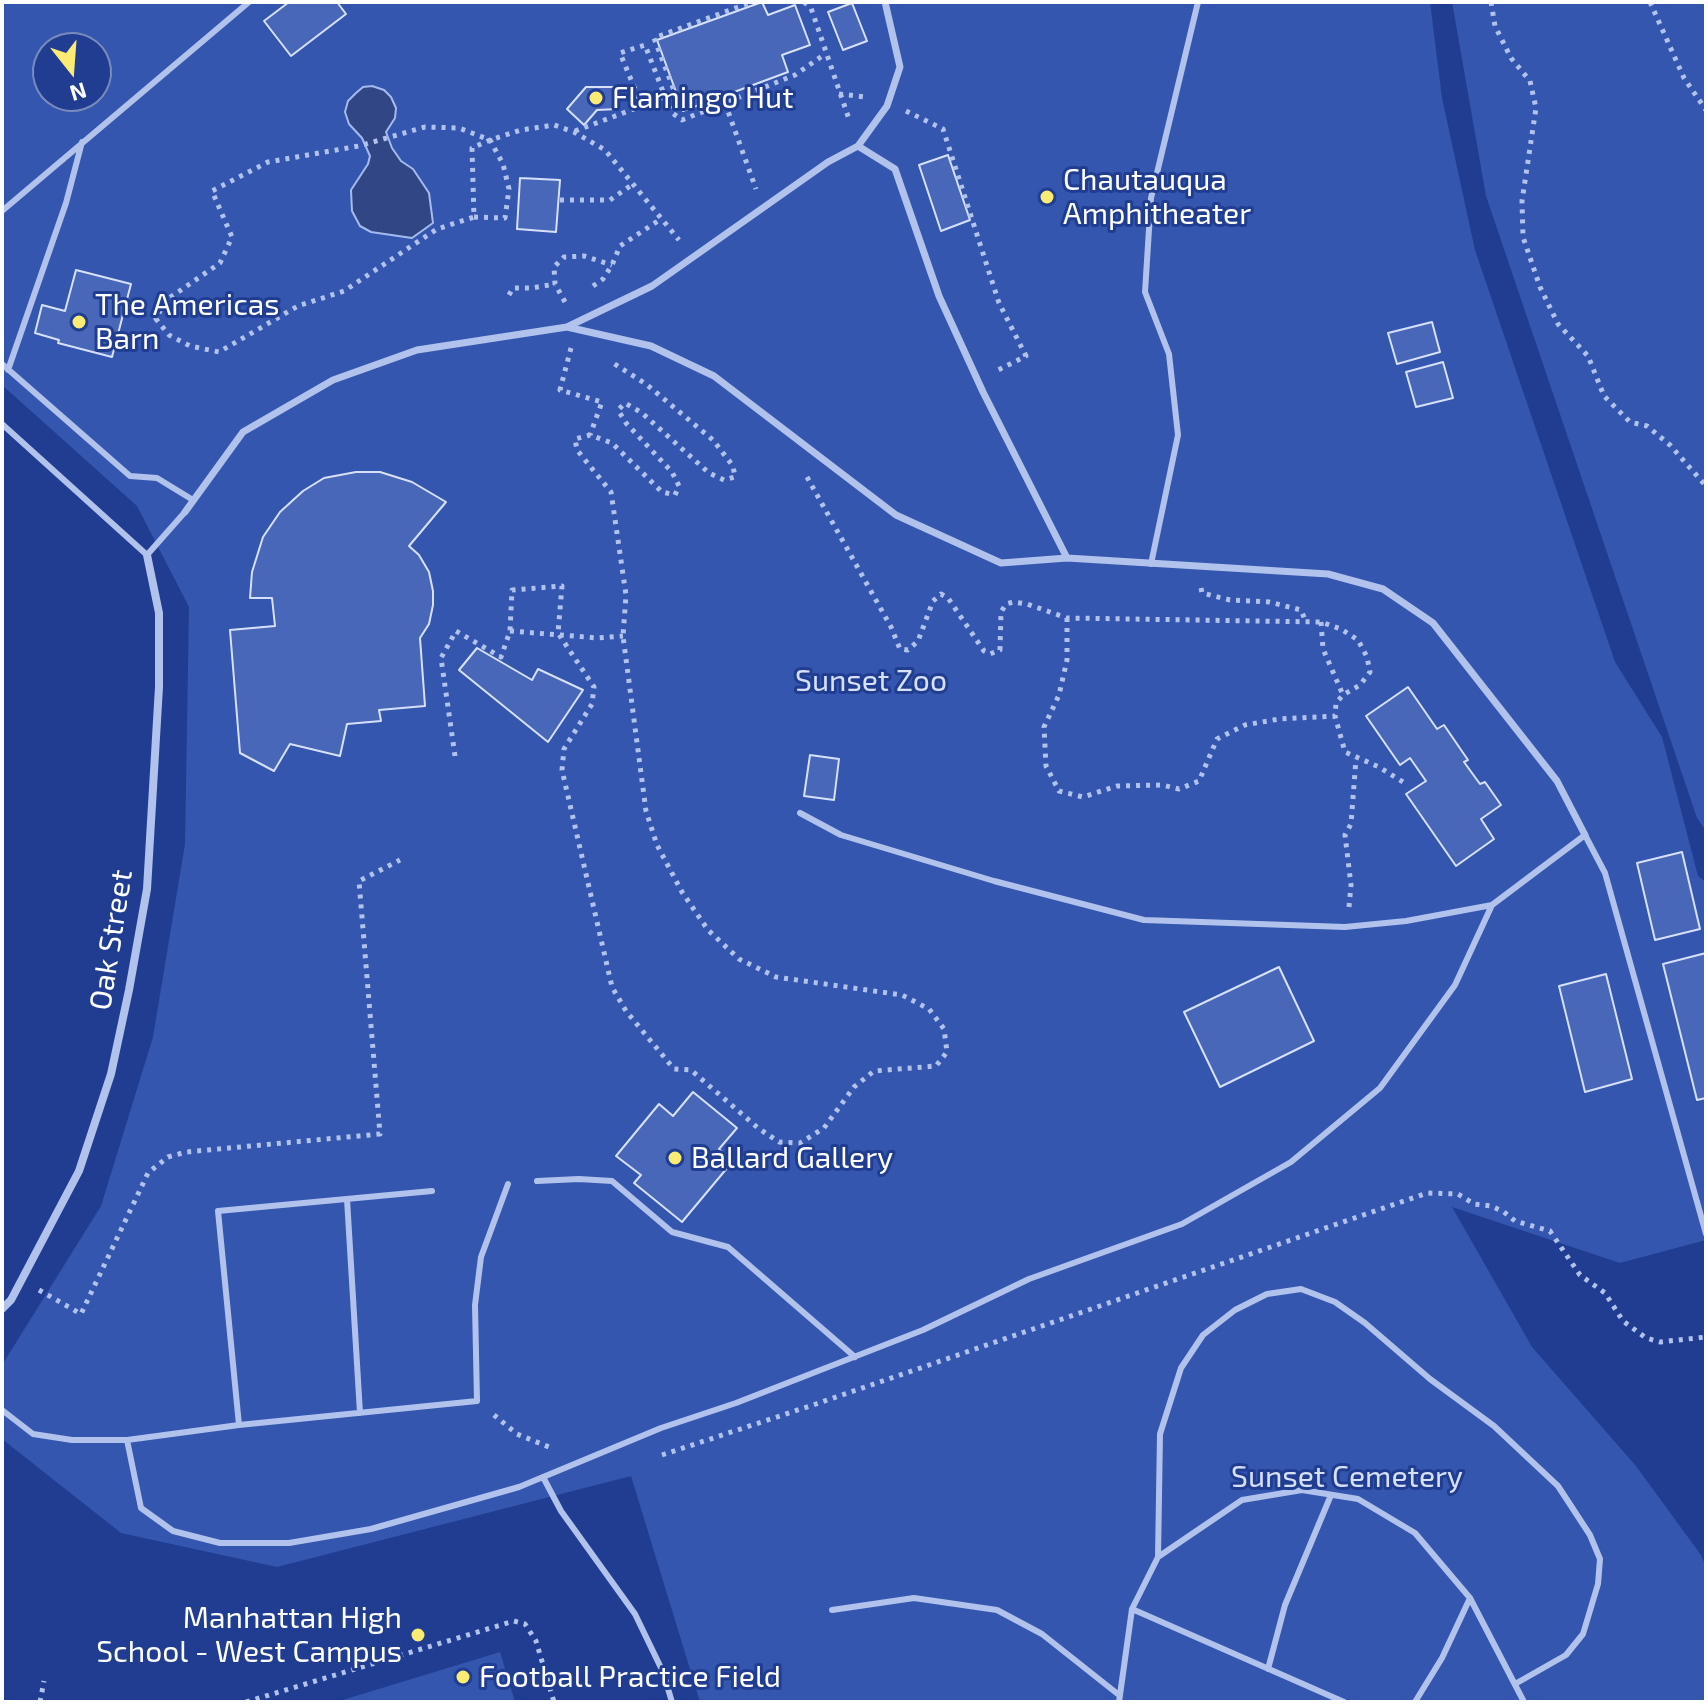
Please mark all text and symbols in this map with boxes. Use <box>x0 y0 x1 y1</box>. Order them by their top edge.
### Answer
north arrow <box>32 32 112 112</box>
text: N <box>67 78 90 108</box>
place label: Flamingo Hut <box>612 80 794 116</box>
marker: Flamingo Hut <box>587 89 605 107</box>
place label: Chautauqua Amphitheater <box>1063 162 1251 232</box>
marker: Chautauqua Amphitheater <box>1038 188 1056 206</box>
place label: The Americas Barn <box>95 287 280 358</box>
marker: The Americas Barn <box>70 313 88 331</box>
park label: Sunset Zoo <box>795 663 947 699</box>
street label: Oak Street <box>82 867 140 1013</box>
place label: Ballard Gallery <box>691 1140 893 1176</box>
marker: Ballard Gallery <box>666 1149 684 1167</box>
park label: Sunset Cemetery <box>1231 1459 1463 1495</box>
place label: Manhattan High School - West Campus <box>96 1600 402 1670</box>
marker: Manhattan High School - West Campus <box>409 1626 427 1644</box>
place label: Football Practice Field <box>479 1659 781 1695</box>
marker: Football Practice Field <box>454 1668 472 1686</box>

